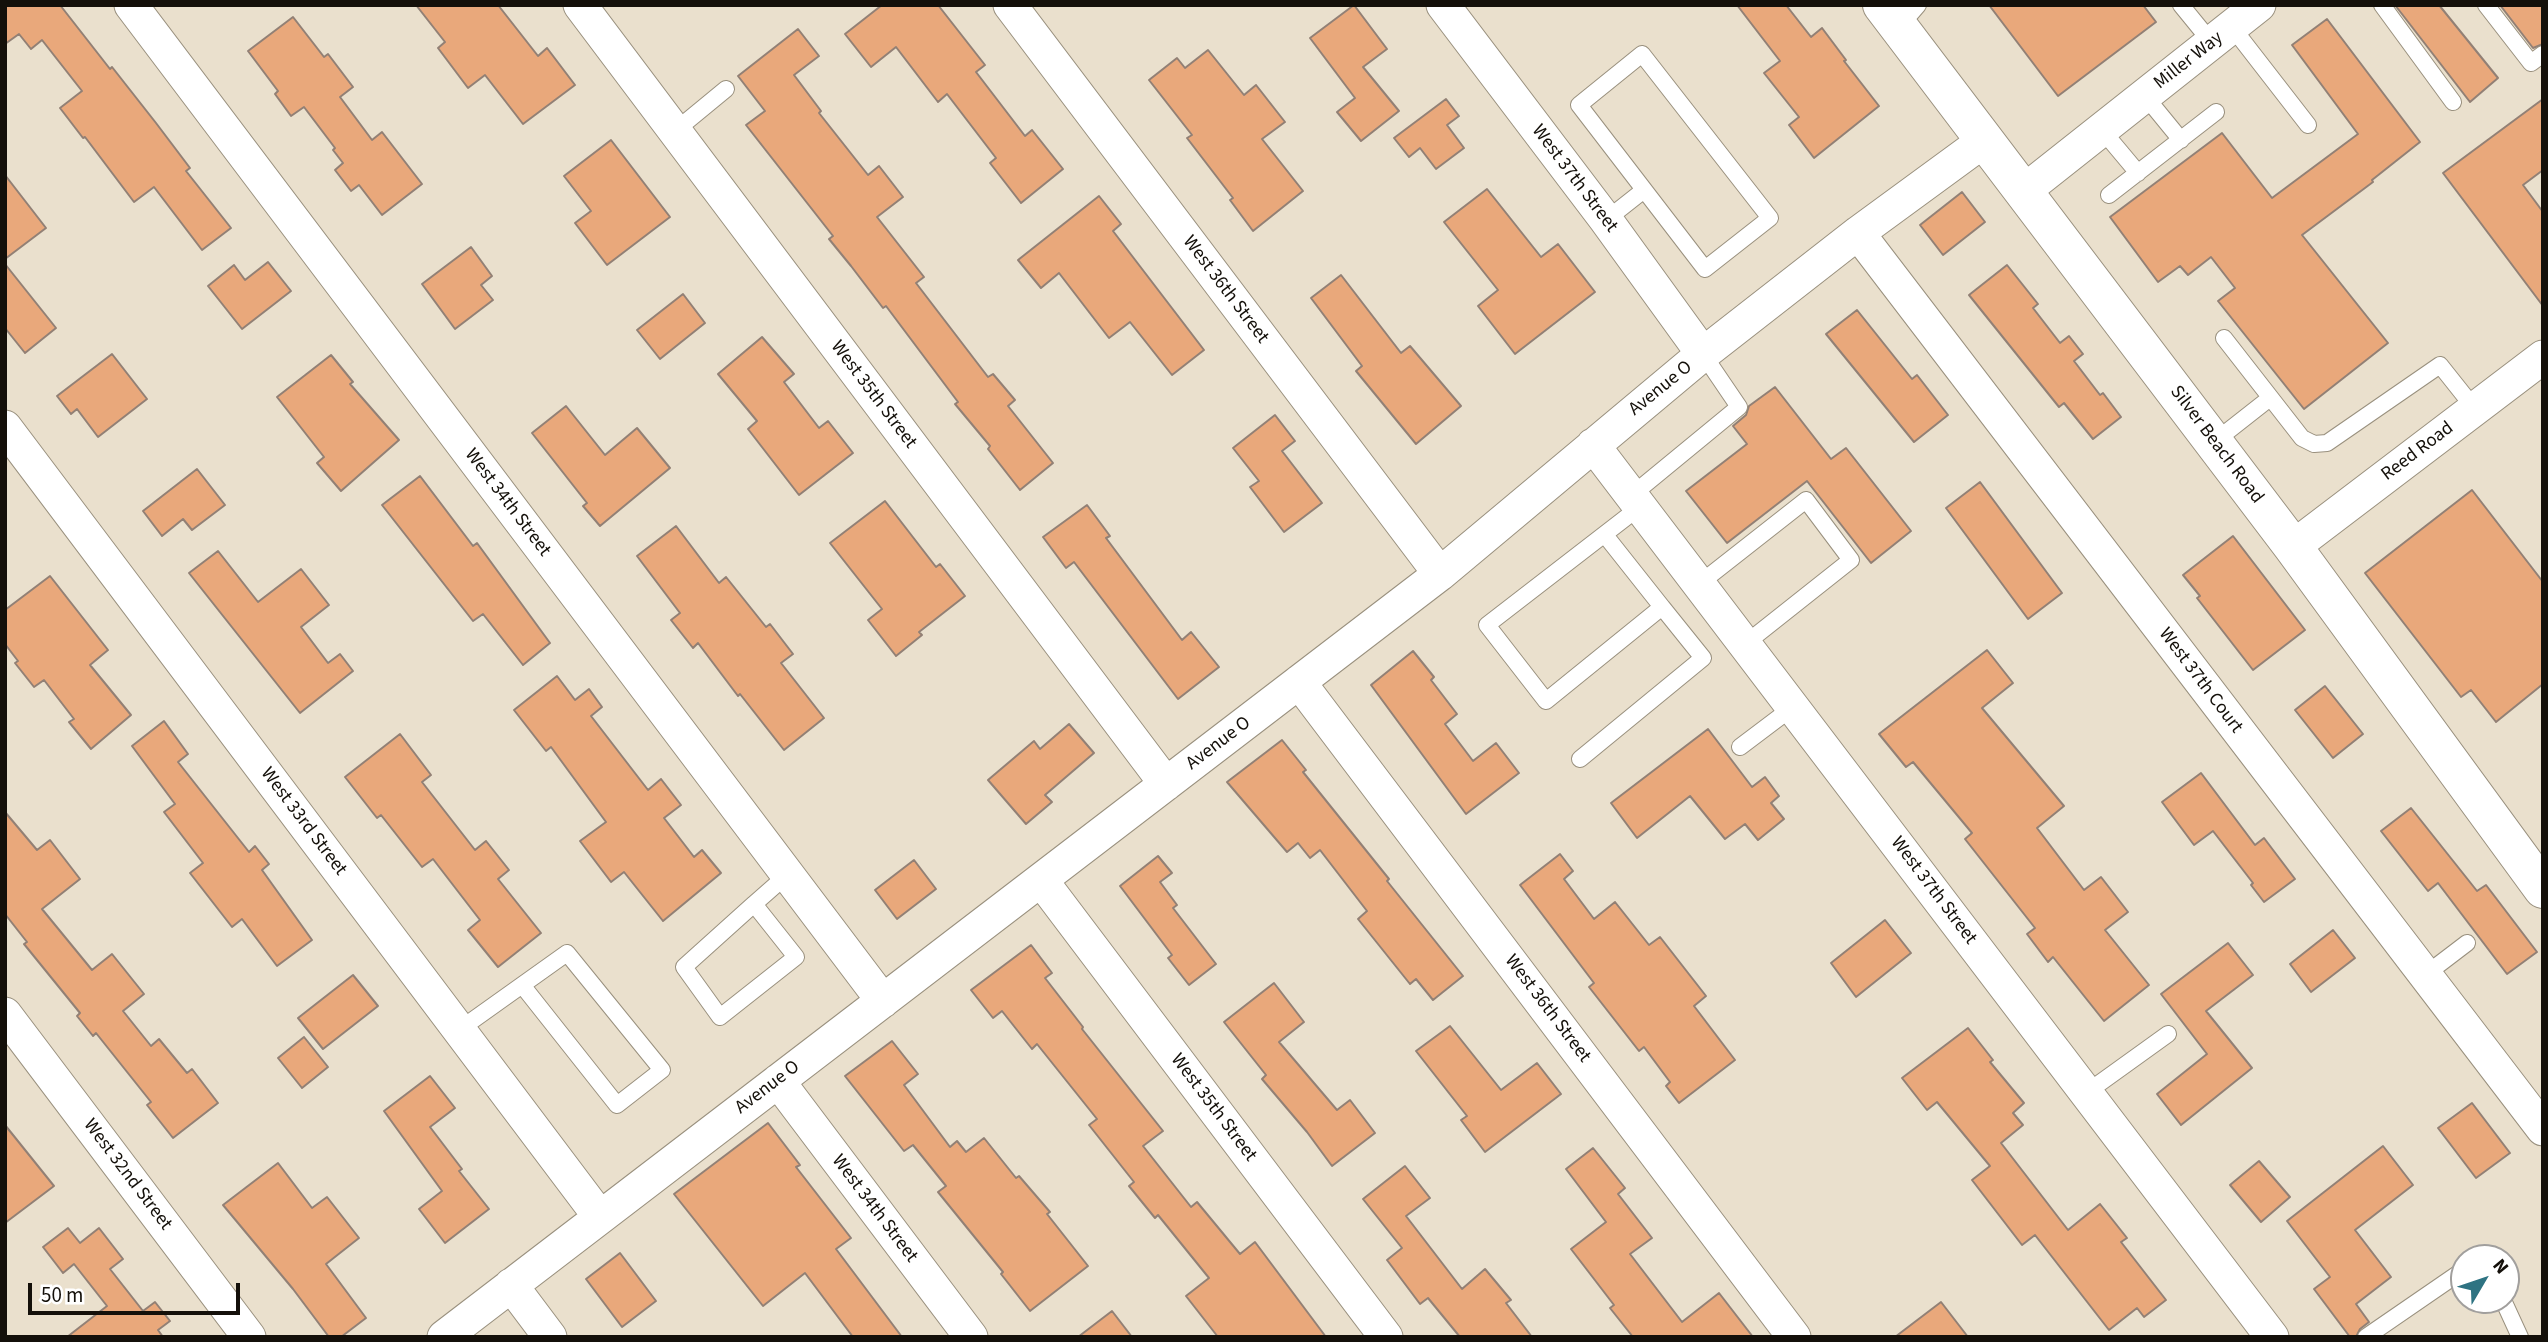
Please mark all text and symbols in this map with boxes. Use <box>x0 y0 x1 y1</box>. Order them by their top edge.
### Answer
street label: Miller Way <box>2150 27 2228 95</box>
street label: West 37th Street <box>1526 121 1622 237</box>
street label: West 36th Street <box>1177 232 1273 348</box>
street label: West 35th Street <box>825 337 921 453</box>
street label: Avenue O <box>1625 357 1697 421</box>
street label: Silver Beach Road <box>2164 382 2268 508</box>
street label: Reed Road <box>2377 417 2459 487</box>
street label: West 34th Street <box>459 445 555 561</box>
street label: West 37th Court <box>2153 624 2247 738</box>
street label: Avenue O <box>1182 712 1256 776</box>
street label: West 33rd Street <box>255 763 351 881</box>
street label: West 37th Street <box>1885 833 1981 949</box>
street label: West 36th Street <box>1499 951 1595 1067</box>
street label: West 35th Street <box>1165 1050 1261 1166</box>
street label: Avenue O <box>731 1056 805 1120</box>
street label: West 32nd Street <box>78 1115 176 1235</box>
street label: West 34th Street <box>826 1151 922 1267</box>
north arrow <box>2450 1244 2520 1314</box>
text: N <box>2486 1253 2515 1280</box>
scale bar <box>32 1268 243 1312</box>
text: 50 m <box>41 1280 83 1310</box>

